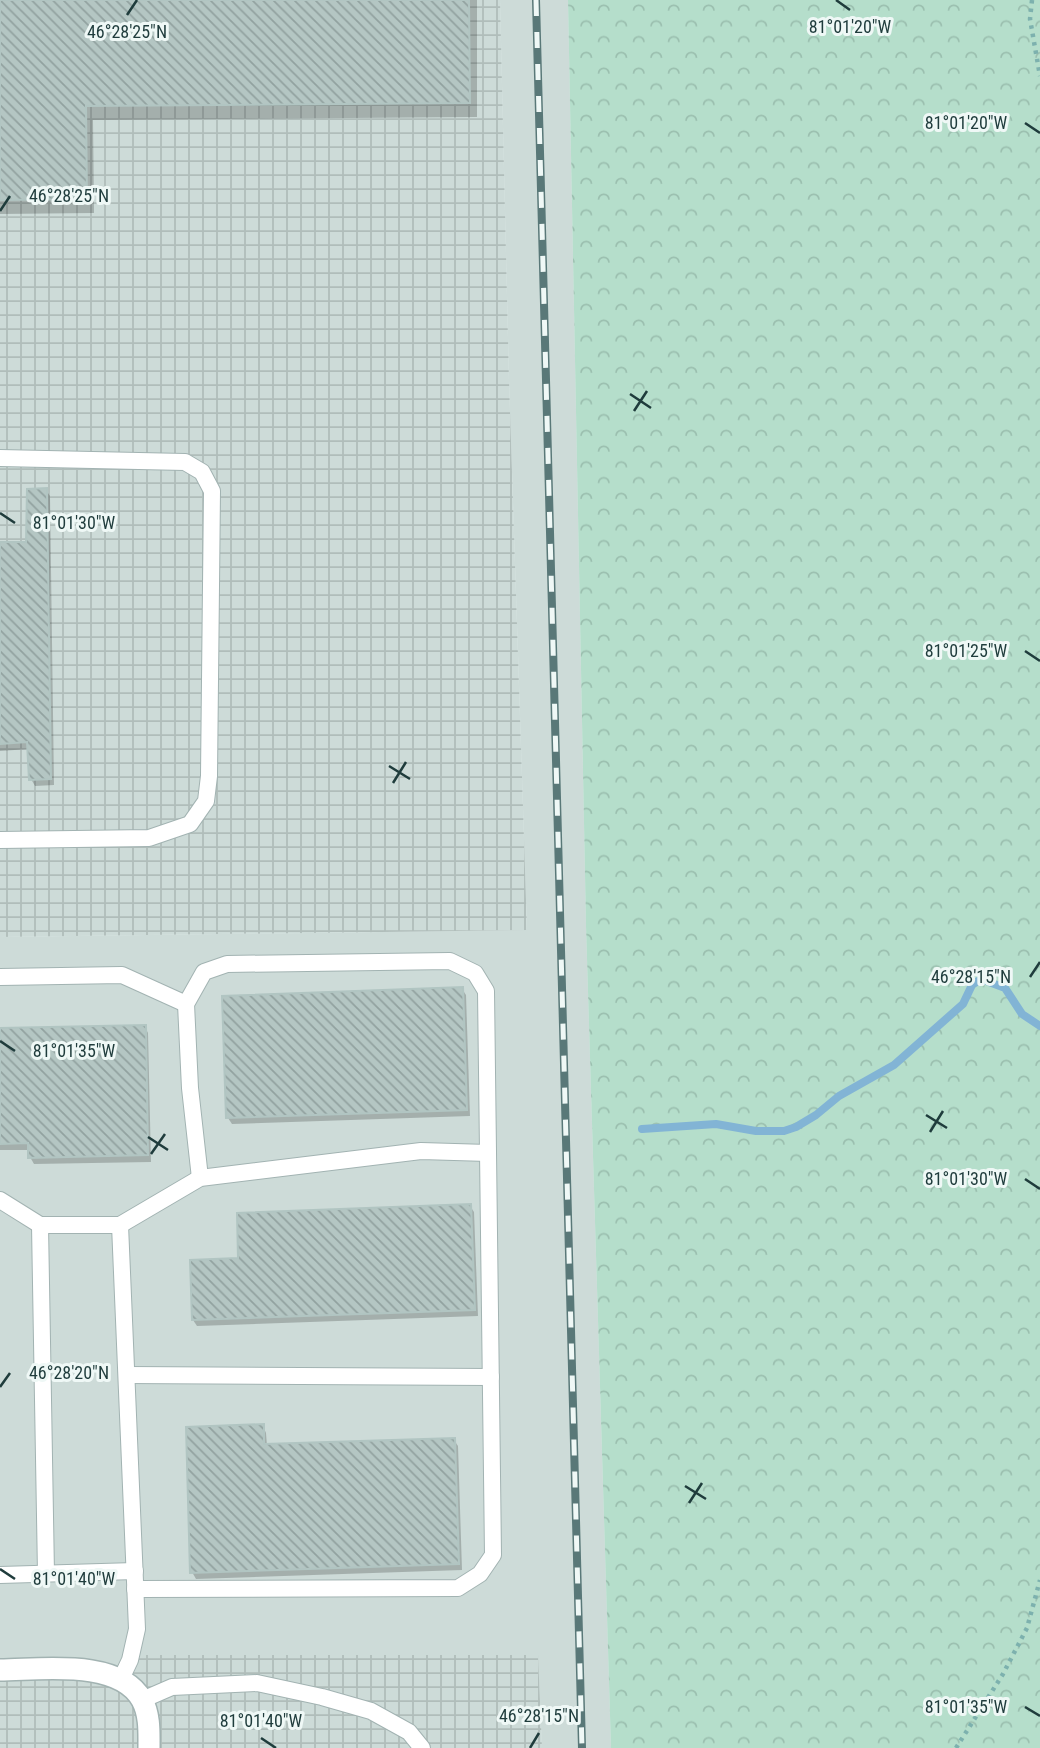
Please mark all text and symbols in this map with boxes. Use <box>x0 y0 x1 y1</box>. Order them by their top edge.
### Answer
text: 81°01'20"W <box>809 16 892 37</box>
text: 46°28'25"N <box>87 21 167 42</box>
text: 81°01'20"W <box>925 112 1008 133</box>
text: 46°28'25"N <box>29 185 109 206</box>
text: 81°01'30"W <box>33 512 116 533</box>
text: 81°01'25"W <box>925 640 1008 661</box>
text: 46°28'15"N <box>931 966 1011 987</box>
text: 81°01'35"W <box>33 1040 116 1061</box>
text: 81°01'30"W <box>925 1168 1008 1189</box>
text: 46°28'20"N <box>29 1362 109 1383</box>
text: 81°01'40"W <box>33 1568 116 1589</box>
text: 81°01'35"W <box>925 1696 1008 1717</box>
text: 46°28'15"N <box>499 1705 579 1726</box>
text: 81°01'40"W <box>220 1710 303 1731</box>

